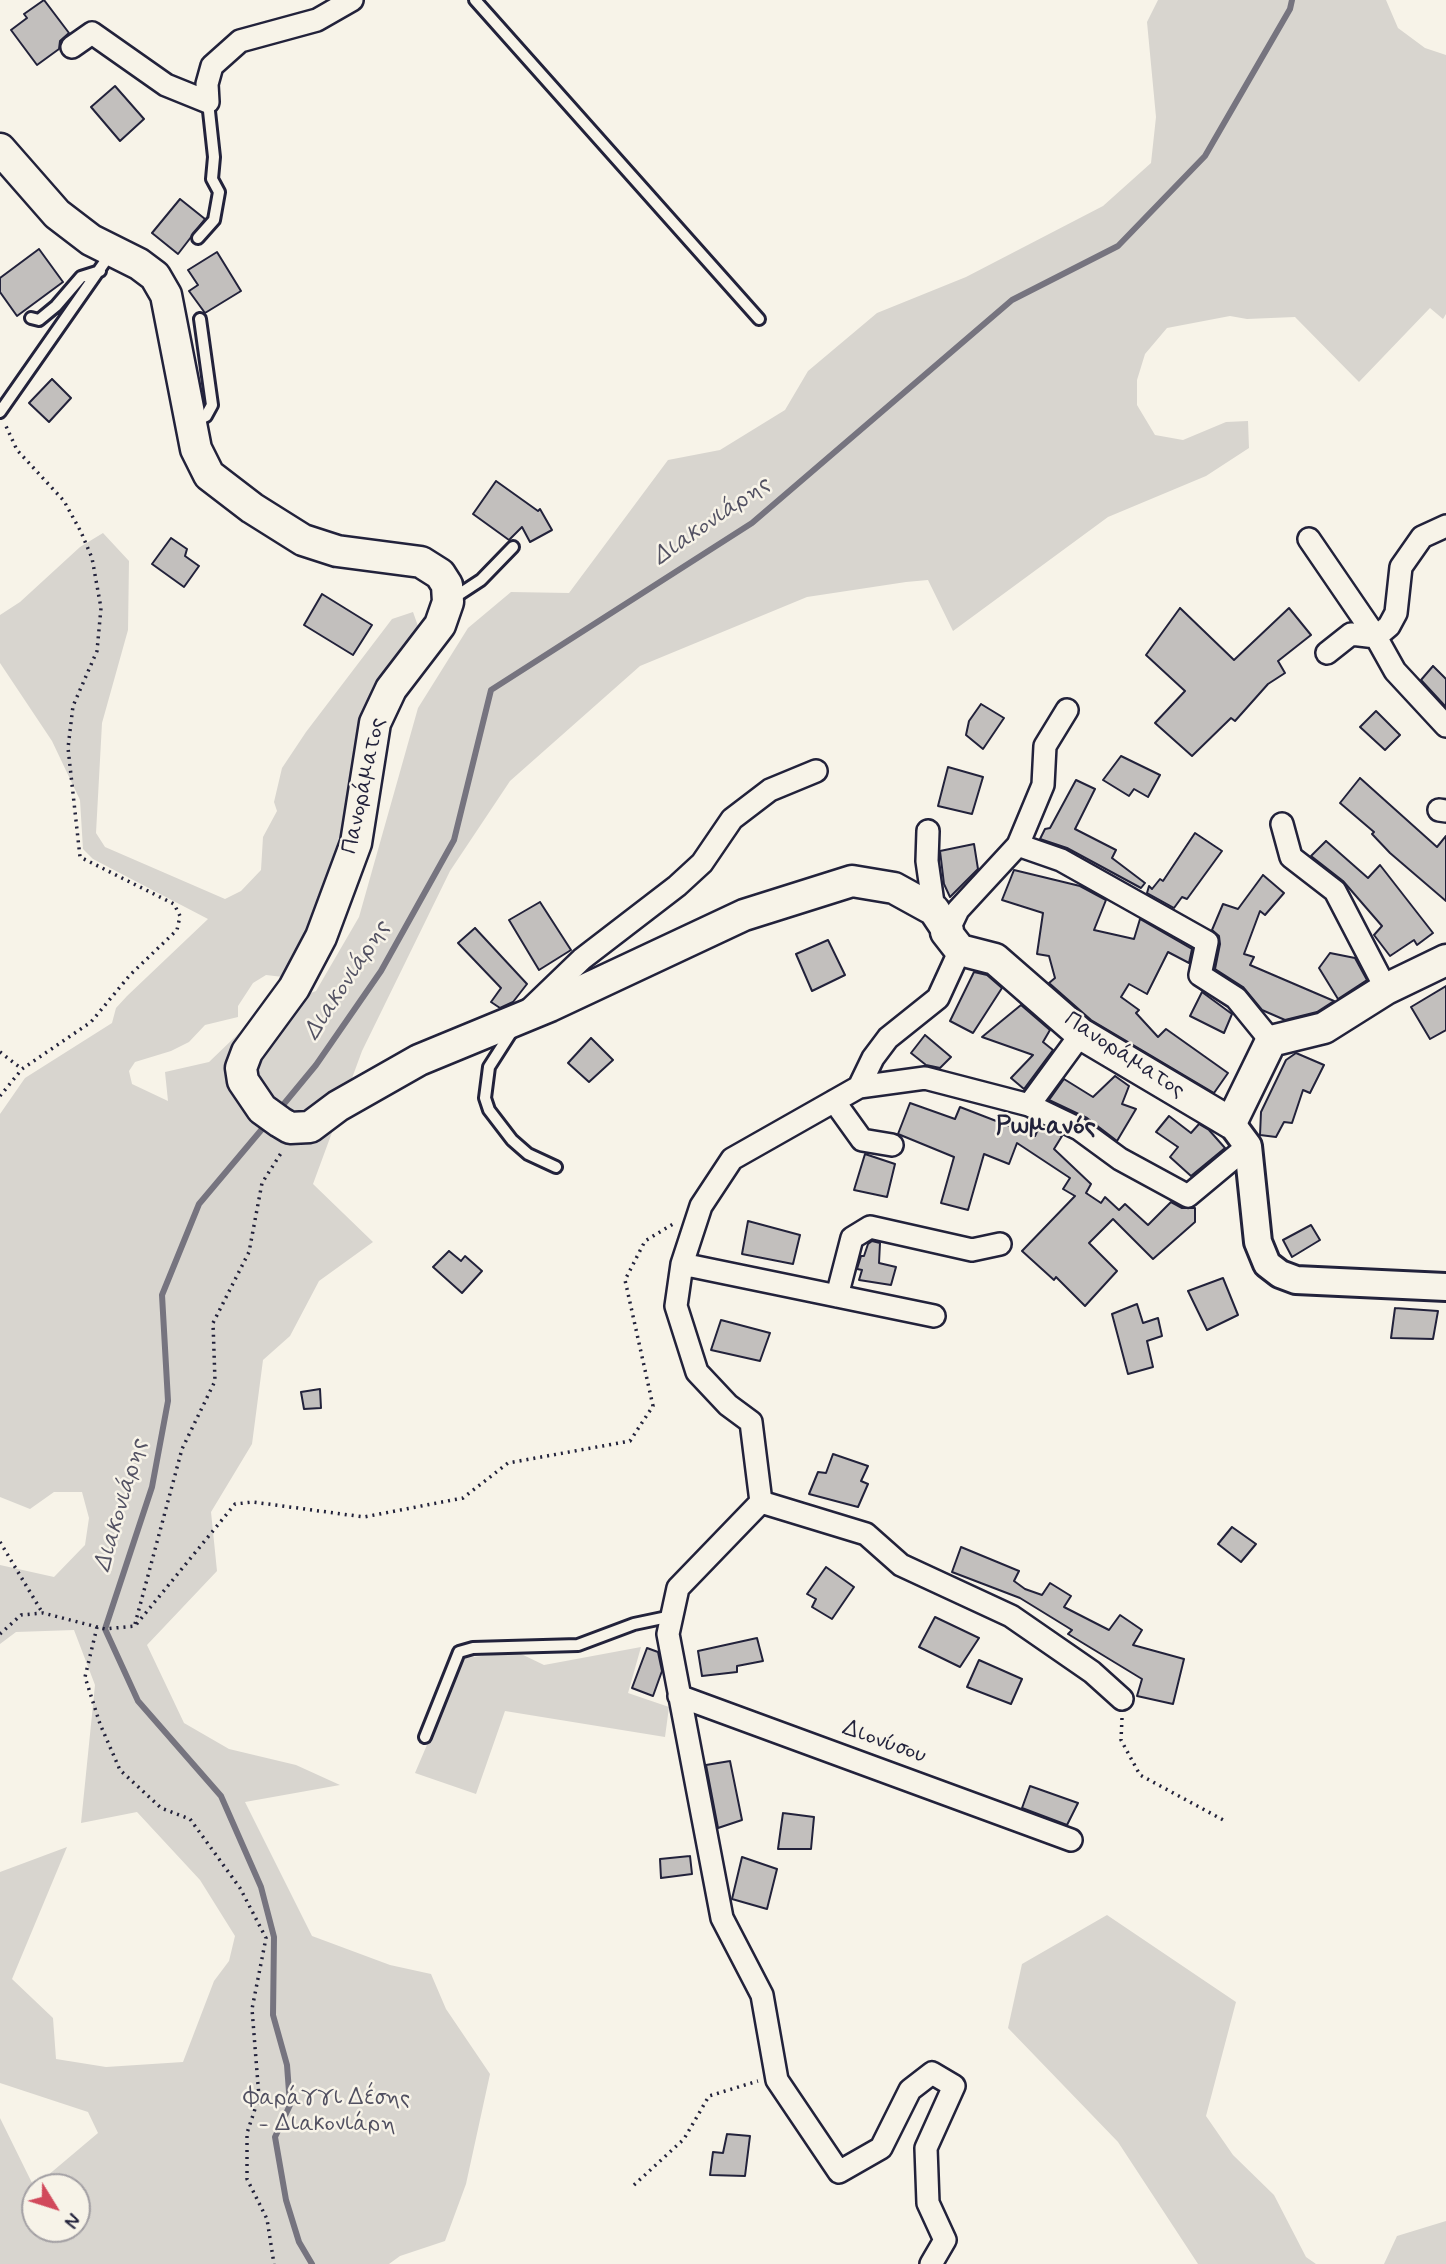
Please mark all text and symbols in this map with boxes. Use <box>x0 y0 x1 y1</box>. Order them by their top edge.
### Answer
water label: Διακονιάρης <box>648 471 776 573</box>
street label: Πανοράματος <box>337 715 393 857</box>
water label: Διακονιάρης <box>299 916 397 1046</box>
street label: Πανοράματος <box>1058 1007 1190 1105</box>
district label: Ρωμανός <box>996 1112 1096 1144</box>
water label: Διακονιάρης <box>89 1437 155 1575</box>
street label: Διονύσου <box>838 1715 930 1771</box>
park label: Φαράγγι Δέσης - Διακονιάρη <box>244 2085 410 2139</box>
north arrow <box>21 2173 91 2243</box>
text: N <box>58 2207 85 2233</box>

